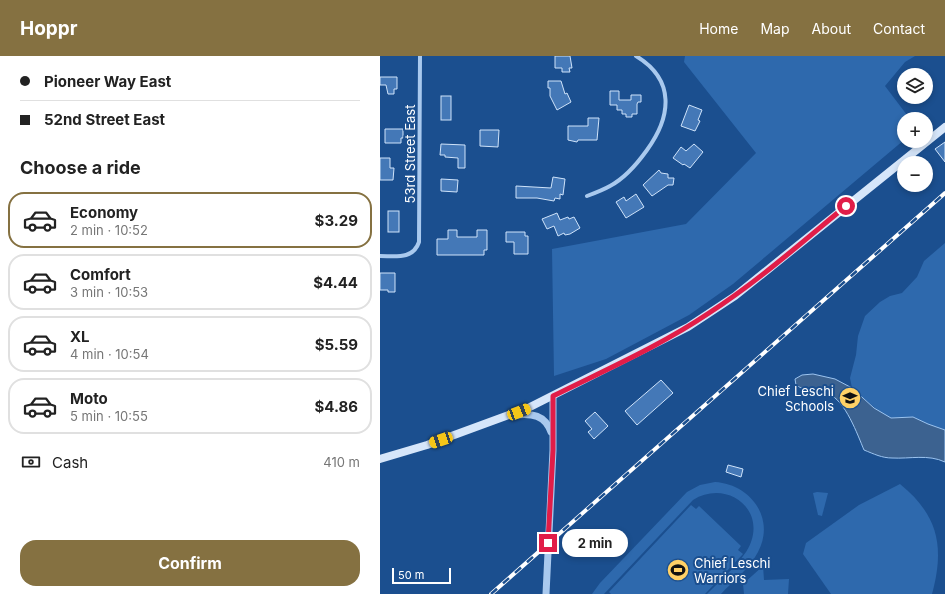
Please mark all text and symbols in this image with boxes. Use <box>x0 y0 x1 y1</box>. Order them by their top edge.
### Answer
text: Hoppr <box>20 17 78 40</box>
text: Home <box>699 20 738 37</box>
text: Map <box>760 20 790 37</box>
text: About <box>812 20 851 37</box>
text: Contact <box>873 20 925 37</box>
map controls <box>897 68 933 192</box>
button: layers <box>897 68 933 104</box>
text: Pioneer Way East <box>44 72 171 91</box>
street label: 53rd Street East <box>402 105 418 203</box>
text: 52nd Street East <box>44 110 165 129</box>
button: + <box>897 112 933 148</box>
button: − <box>897 156 933 192</box>
text: Choose a ride <box>20 157 141 178</box>
route start <box>837 197 855 215</box>
icon: car <box>22 202 58 238</box>
text: Economy <box>70 203 138 222</box>
text: $3.29 <box>315 211 358 230</box>
text: 2 min · 10:52 <box>70 222 148 238</box>
icon: car <box>22 264 58 300</box>
text: Comfort <box>70 265 131 284</box>
text: $4.44 <box>313 273 358 292</box>
text: 3 min · 10:53 <box>70 284 148 300</box>
icon: car <box>22 326 58 362</box>
text: XL <box>70 327 90 346</box>
text: $5.59 <box>315 335 358 354</box>
text: 4 min · 10:54 <box>70 346 149 362</box>
place label: Chief Leschi Schools <box>758 383 834 414</box>
school or university icon: Chief Leschi Schools <box>837 385 863 411</box>
icon: car <box>22 388 58 424</box>
text: Moto <box>70 389 108 408</box>
text: $4.86 <box>314 397 358 416</box>
car <box>506 402 532 422</box>
text: 5 min · 10:55 <box>70 408 148 424</box>
car <box>428 430 454 450</box>
icon: cash <box>20 451 42 473</box>
text: Cash <box>52 453 88 472</box>
text: 410 m <box>323 454 360 470</box>
callout: 2 min <box>562 529 628 557</box>
route end <box>539 534 557 552</box>
text: 2 min <box>578 535 612 551</box>
button: Confirm <box>20 540 360 586</box>
place label: Chief Leschi Warriors <box>694 555 770 586</box>
sports icon: Chief Leschi Warriors <box>665 557 691 583</box>
scale bar <box>392 566 451 585</box>
text: 50 m <box>398 568 424 582</box>

